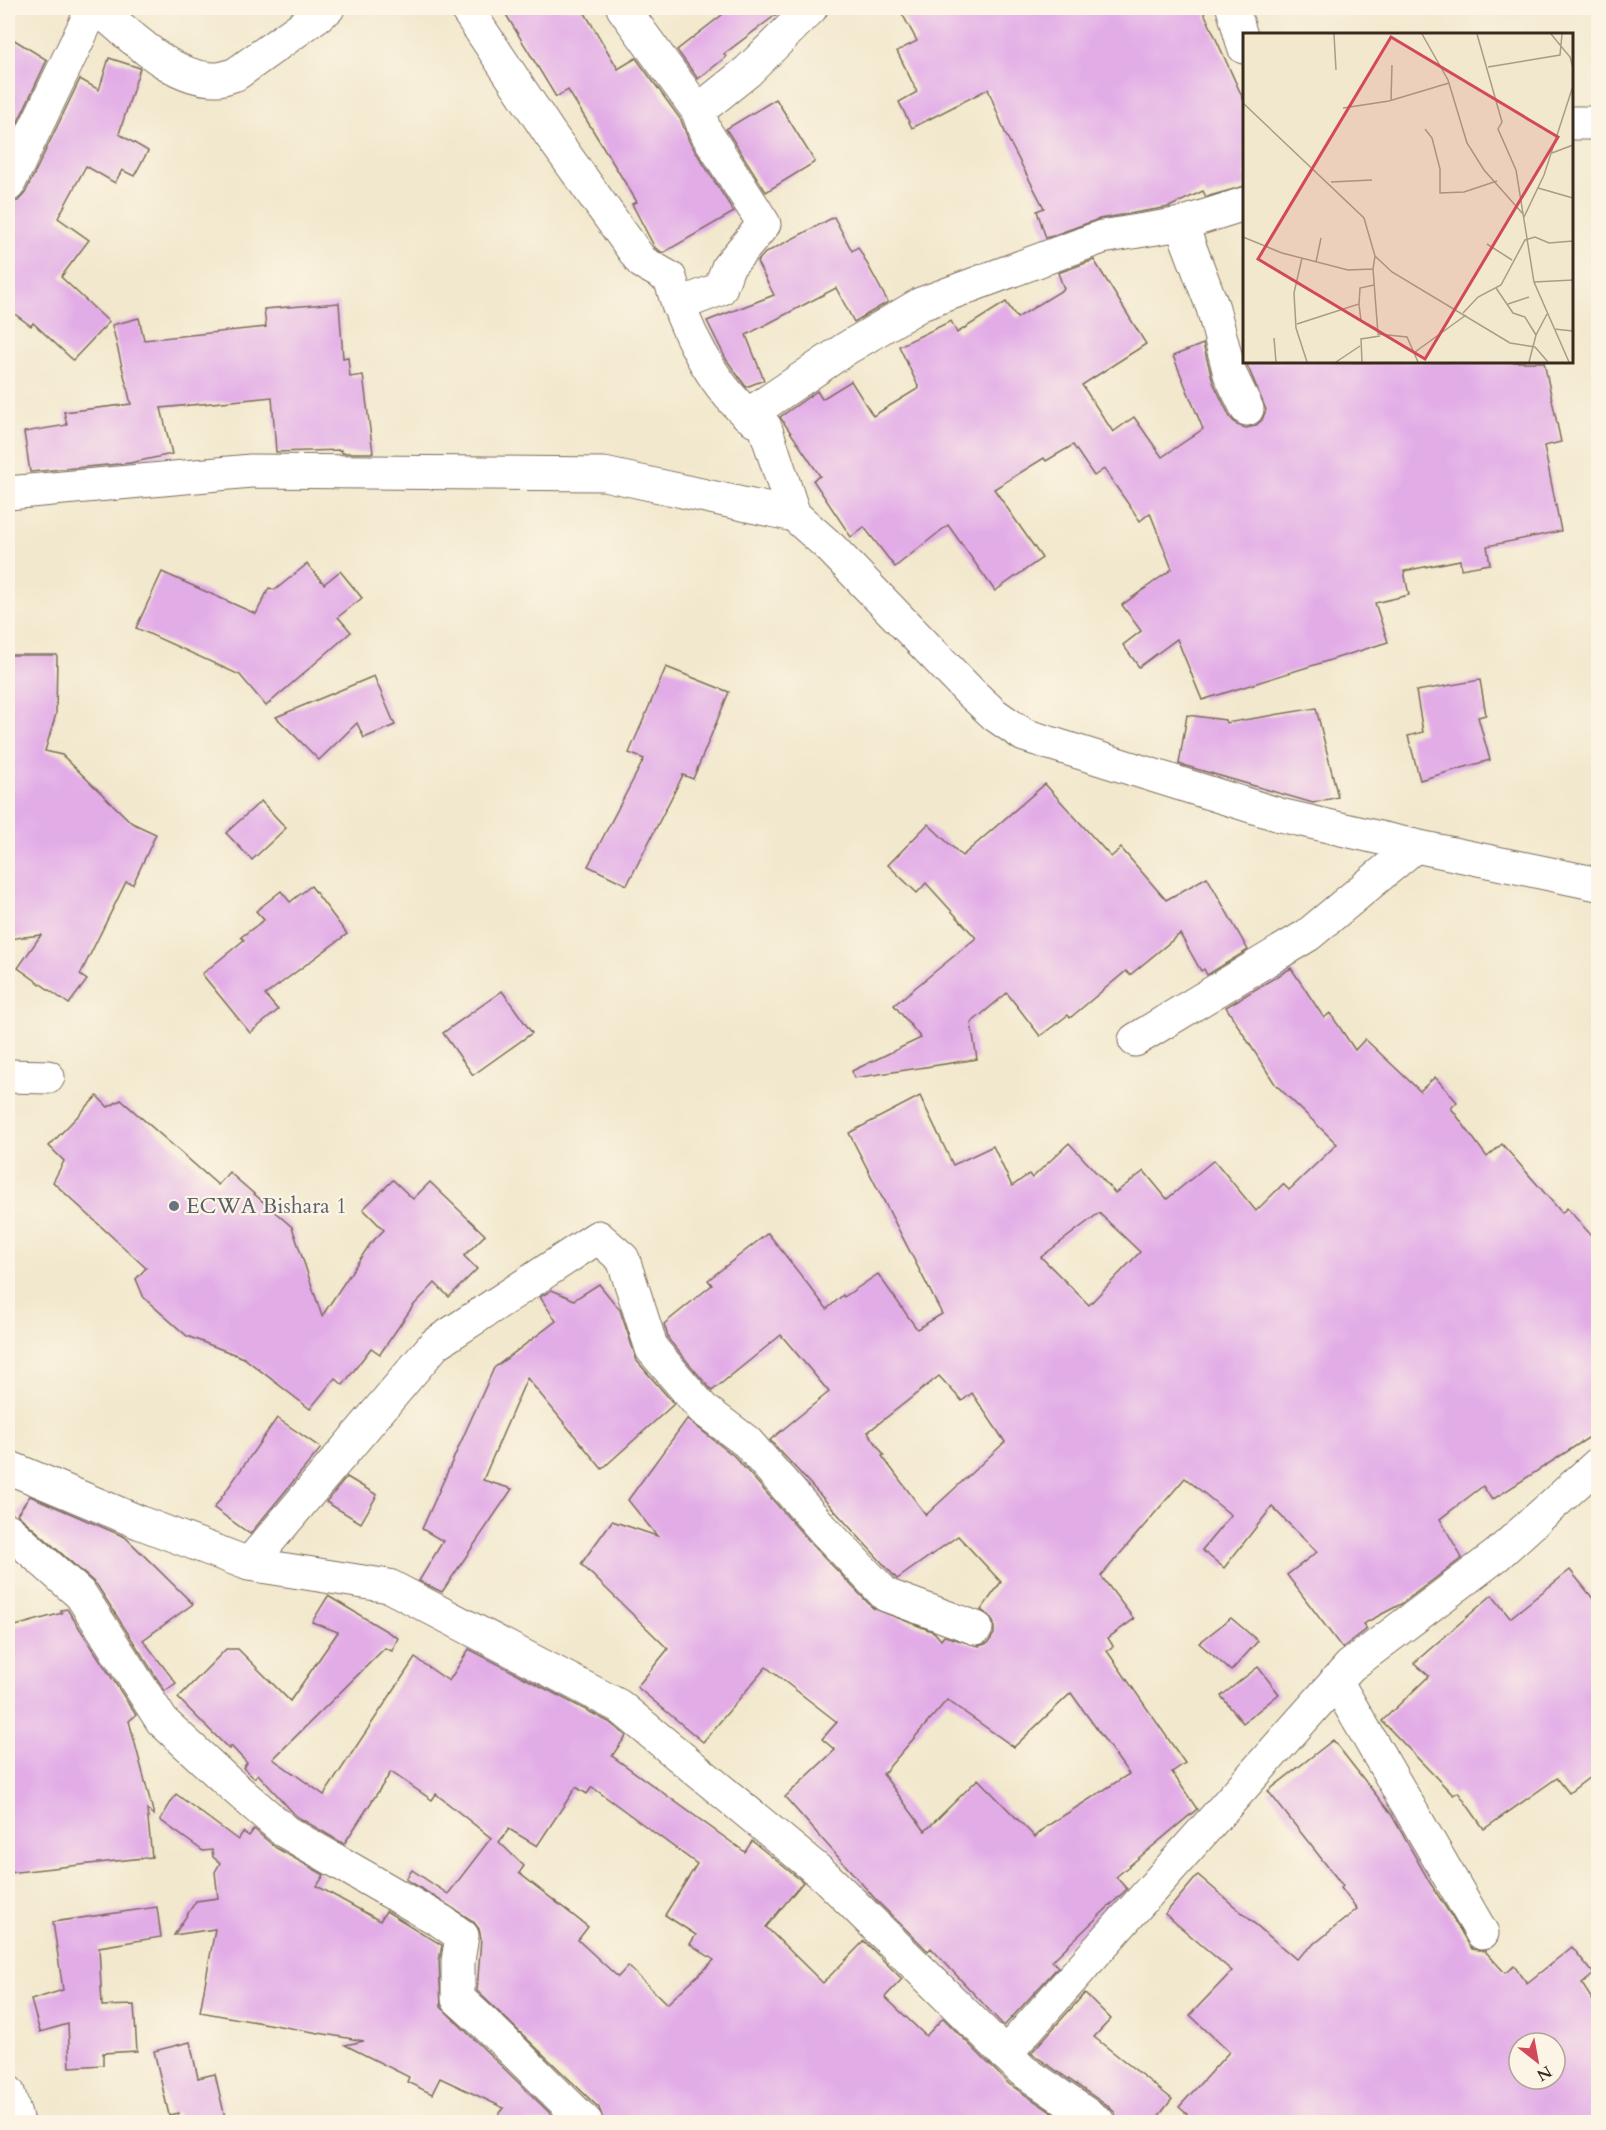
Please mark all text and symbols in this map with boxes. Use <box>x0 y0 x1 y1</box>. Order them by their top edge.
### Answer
inset map <box>1243 33 1573 363</box>
place label: ECWA Bishara 1 <box>186 1191 347 1221</box>
marker: ECWA Bishara 1 <box>167 1199 181 1213</box>
north arrow <box>1507 2031 1567 2091</box>
text: N <box>1532 2060 1556 2086</box>

